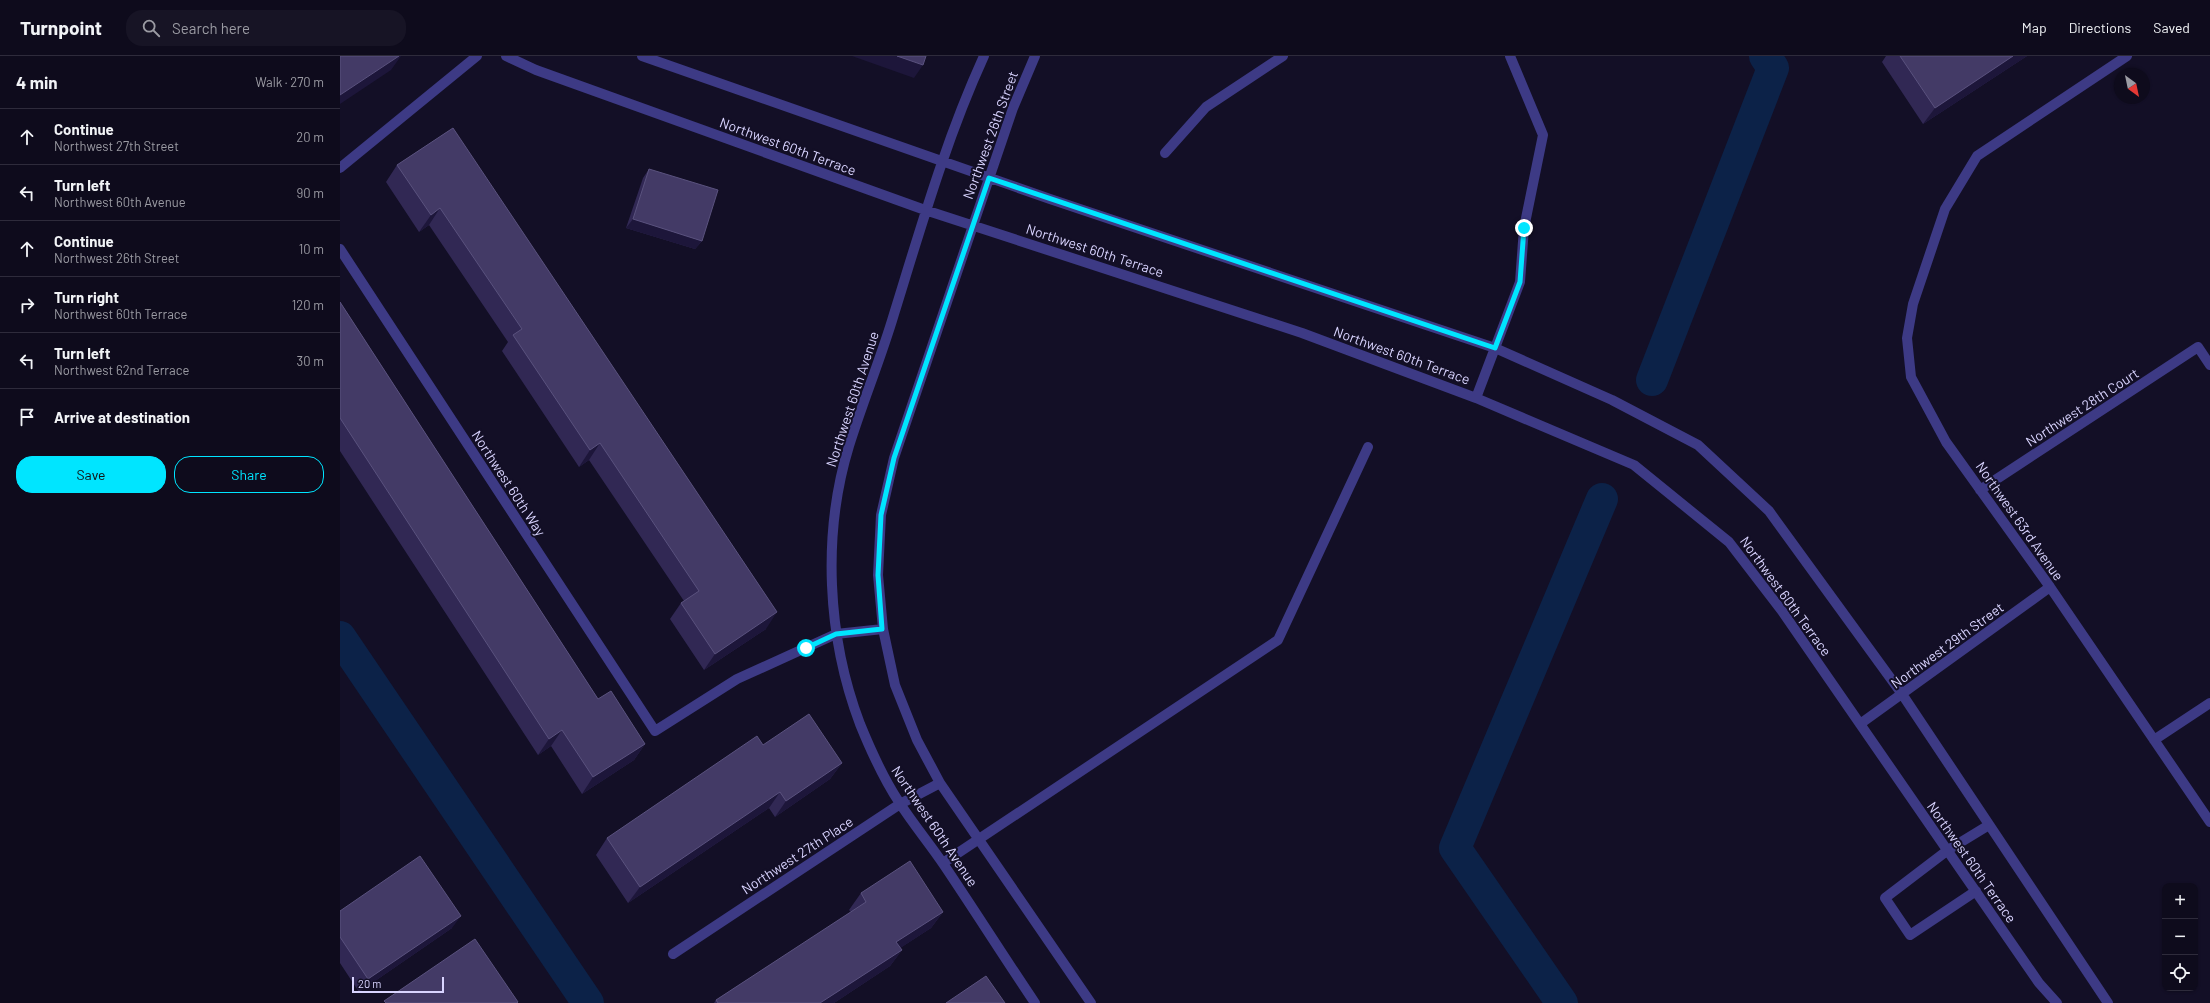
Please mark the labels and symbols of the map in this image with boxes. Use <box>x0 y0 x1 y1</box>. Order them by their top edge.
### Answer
north arrow <box>2114 68 2150 104</box>
street label: Northwest 26th Street <box>959 69 1021 201</box>
street label: Northwest 60th Terrace <box>718 113 858 179</box>
route end <box>1515 219 1533 237</box>
street label: Northwest 60th Terrace <box>1024 220 1166 280</box>
street label: Northwest 60th Terrace <box>1332 322 1472 388</box>
street label: Northwest 60th Avenue <box>822 329 882 469</box>
street label: Northwest 28th Court <box>2022 364 2142 450</box>
street label: Northwest 60th Way <box>469 427 550 539</box>
street label: Northwest 63rd Avenue <box>1973 458 2067 584</box>
street label: Northwest 60th Terrace <box>1737 533 1835 659</box>
street label: Northwest 29th Street <box>1887 598 2007 692</box>
route start <box>797 639 815 657</box>
street label: Northwest 60th Avenue <box>888 762 982 890</box>
street label: Northwest 60th Terrace <box>1924 798 2020 926</box>
street label: Northwest 27th Place <box>738 813 856 897</box>
scale bar <box>352 975 444 994</box>

